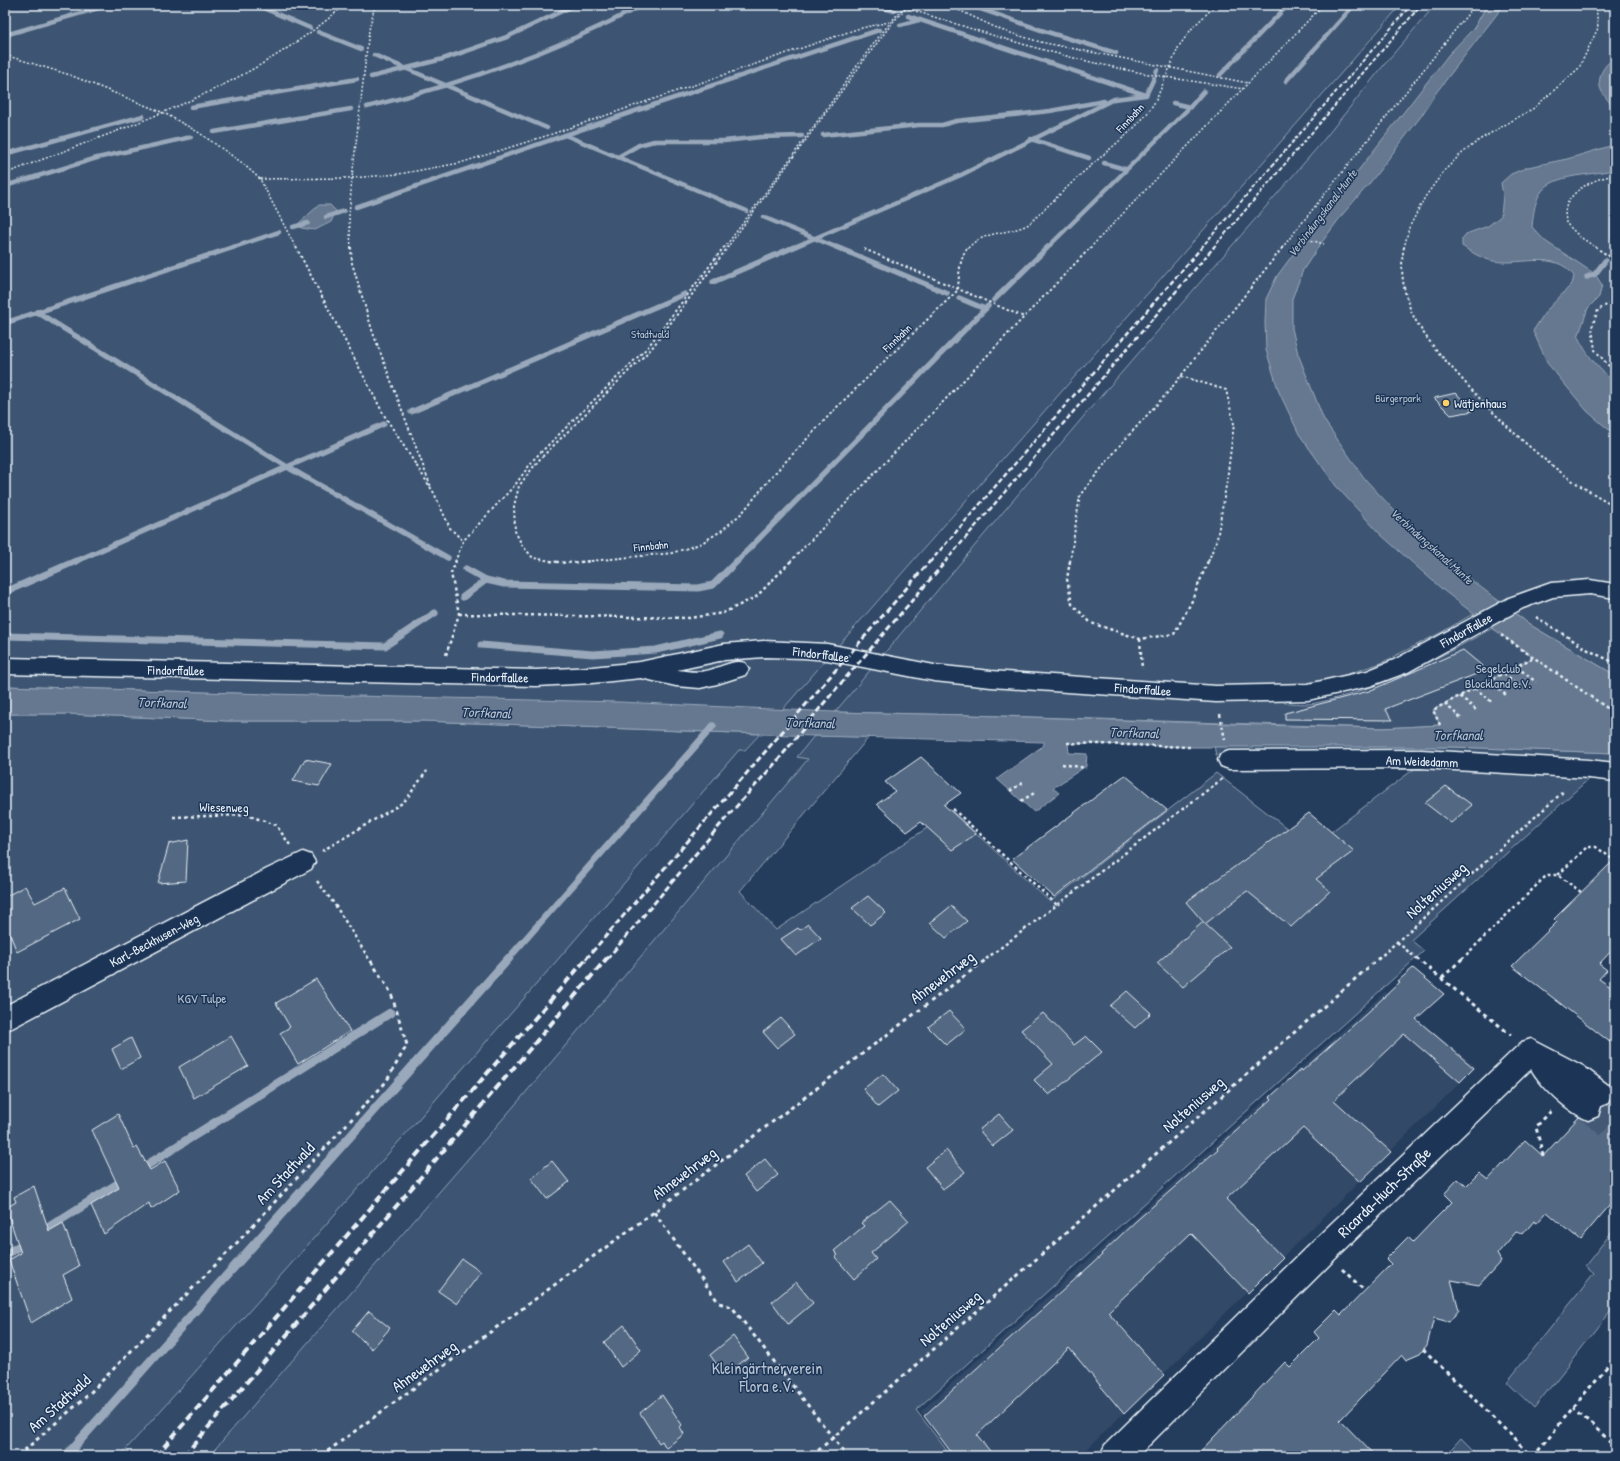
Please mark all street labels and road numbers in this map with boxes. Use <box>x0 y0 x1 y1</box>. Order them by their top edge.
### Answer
street label: Finnbahn <box>1112 100 1147 136</box>
street label: Finnbahn <box>879 321 914 356</box>
street label: Finnbahn <box>632 537 669 555</box>
street label: Findorffallee <box>1436 608 1495 652</box>
street label: Findorffallee <box>791 641 850 666</box>
street label: Findorffallee <box>146 660 205 679</box>
street label: Findorffallee <box>470 667 529 686</box>
street label: Findorffallee <box>1113 678 1172 700</box>
street label: Am Weidedamm <box>1386 751 1459 771</box>
street label: Wiesenweg <box>199 798 249 816</box>
street label: Nolteniusweg <box>1401 857 1471 923</box>
street label: Karl-Beckhusen-Weg <box>106 909 202 971</box>
street label: Ahnewehrweg <box>905 945 979 1009</box>
street label: Nolteniusweg <box>1157 1071 1229 1137</box>
street label: Am Stadtwald <box>251 1137 319 1209</box>
street label: Ahnewehrweg <box>647 1141 721 1205</box>
street label: Ricarda-Huch-Straße <box>1333 1141 1436 1242</box>
street label: Nolteniusweg <box>914 1285 986 1351</box>
street label: Ahnewehrweg <box>387 1335 461 1397</box>
street label: Am Stadtwald <box>23 1369 95 1437</box>

